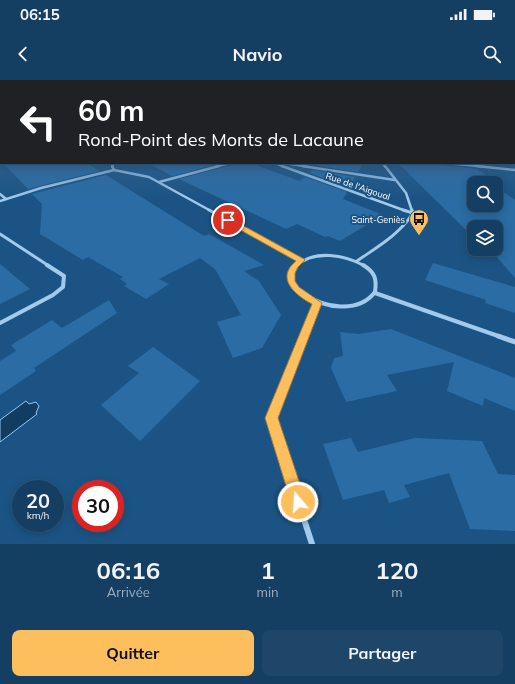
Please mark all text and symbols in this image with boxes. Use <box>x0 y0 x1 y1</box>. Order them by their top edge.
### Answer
text: 06:15 <box>20 5 60 24</box>
icon: back <box>12 43 34 65</box>
text: Navio <box>233 43 282 66</box>
icon: search <box>481 43 503 65</box>
text: 60 m <box>78 93 144 128</box>
icon: left <box>12 96 64 148</box>
text: Rond-Point des Monts de Lacaune <box>78 128 364 151</box>
street label: Rue de l'Aigoual <box>324 170 392 202</box>
map controls <box>467 176 503 256</box>
button: search <box>467 176 503 212</box>
pin <box>211 203 245 237</box>
bus stop icon: Saint-Geniès <box>408 208 430 236</box>
icon: arrive <box>217 209 239 231</box>
place label: Saint-Geniès <box>351 214 405 225</box>
button: layers <box>467 220 503 256</box>
speed limit sign: 30 <box>72 480 124 532</box>
position arrow <box>277 481 319 523</box>
text: 20 <box>26 488 50 513</box>
text: km/h <box>27 509 49 522</box>
text: 06:16 <box>97 555 160 585</box>
text: 1 <box>260 555 275 585</box>
text: 120 <box>375 555 418 585</box>
text: Arrivée <box>107 584 150 600</box>
text: min <box>257 584 279 600</box>
text: m <box>391 584 403 600</box>
button: Quitter <box>12 630 254 676</box>
button: Partager <box>262 630 503 676</box>

